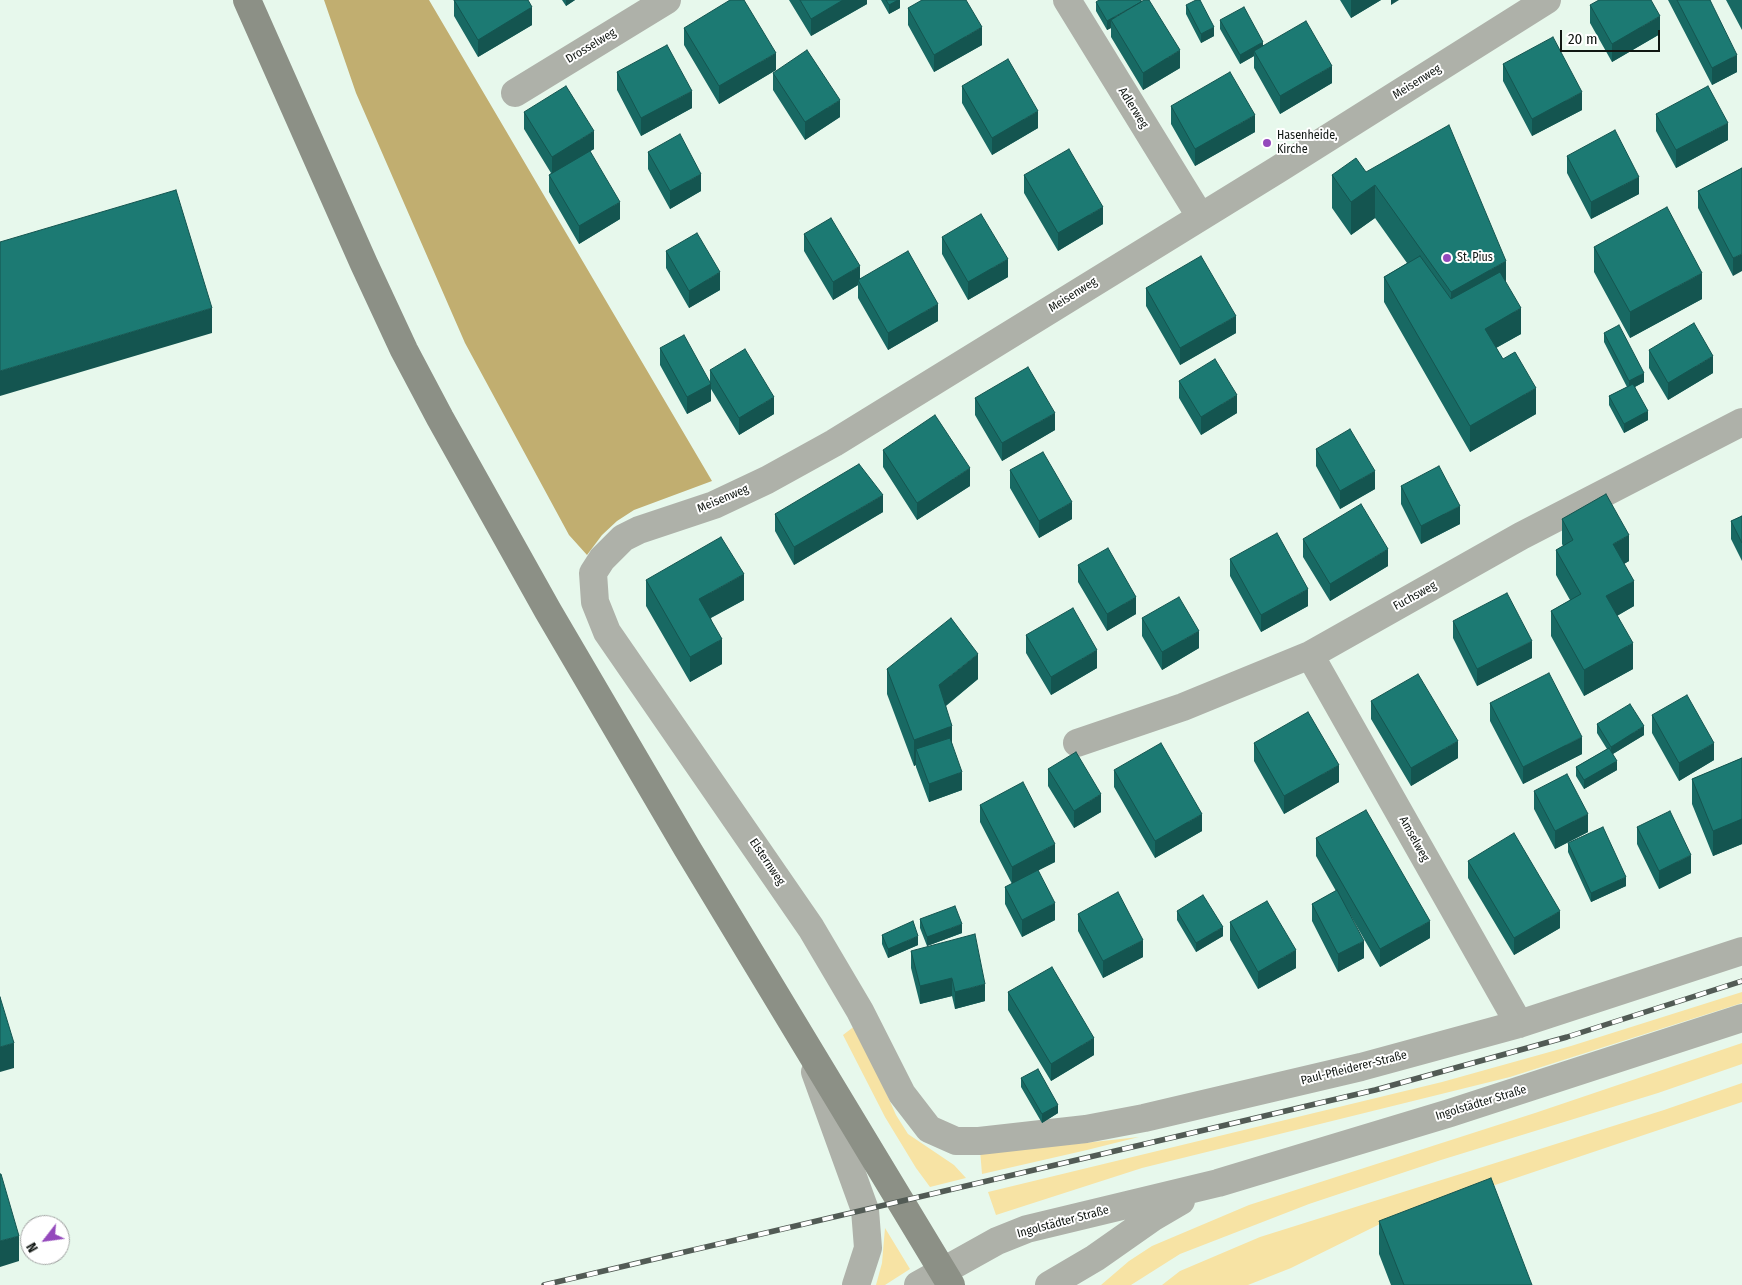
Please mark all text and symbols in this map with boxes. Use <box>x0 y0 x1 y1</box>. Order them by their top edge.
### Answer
scale bar <box>1562 20 1662 52</box>
street label: Drosselweg <box>563 25 619 67</box>
text: 20 m <box>1568 30 1598 48</box>
street label: Meisenweg <box>1390 62 1444 102</box>
street label: Adlerweg <box>1115 85 1151 131</box>
place label: Hasenheide, Kirche <box>1277 129 1337 157</box>
marker: Hasenheide, Kirche <box>1261 137 1273 149</box>
place label: St. Pius <box>1457 251 1493 265</box>
marker: St. Pius <box>1441 252 1453 264</box>
street label: Meisenweg <box>1046 275 1100 315</box>
street label: Meisenweg <box>695 482 751 516</box>
street label: Fuchsweg <box>1391 578 1439 614</box>
street label: Amselweg <box>1396 814 1432 864</box>
street label: Elsternweg <box>746 836 788 888</box>
street label: Paul-Pfleiderer-Straße <box>1299 1048 1409 1088</box>
street label: Ingolstädter Straße <box>1434 1082 1528 1124</box>
street label: Ingolstädter Straße <box>1016 1203 1110 1241</box>
north arrow <box>20 1215 70 1265</box>
text: N <box>23 1239 42 1255</box>

